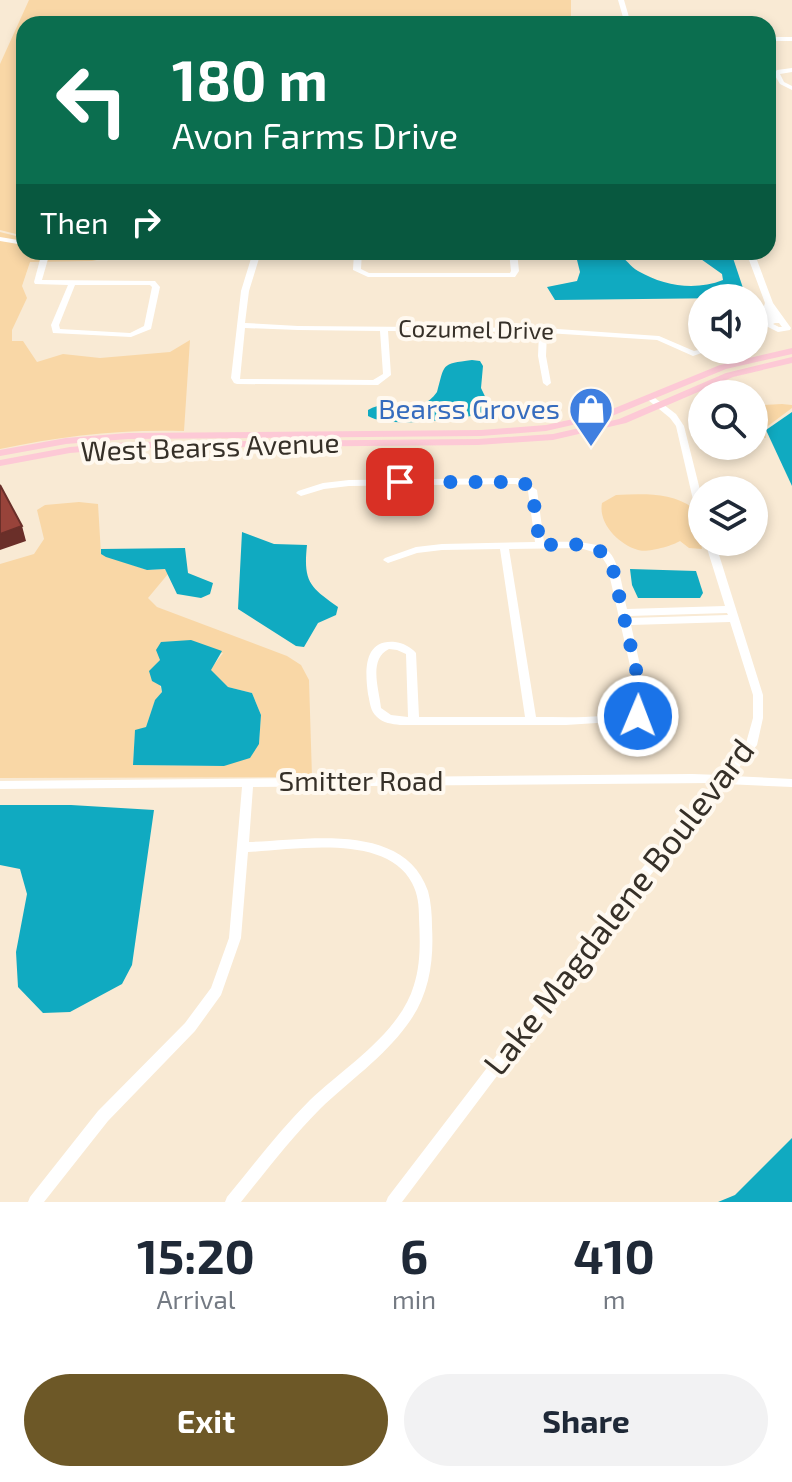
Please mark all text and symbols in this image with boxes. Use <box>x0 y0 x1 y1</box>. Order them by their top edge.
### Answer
text: 180 m <box>172 45 328 112</box>
icon: left <box>40 48 144 152</box>
text: Avon Farms Drive <box>172 113 458 156</box>
icon: right <box>124 200 168 244</box>
text: Then <box>40 204 108 240</box>
map controls <box>688 284 768 556</box>
button: sound <box>688 284 768 364</box>
street label: Cozumel Drive <box>398 313 554 344</box>
button: search <box>688 380 768 460</box>
shop icon: Bearss Groves <box>567 385 615 448</box>
place label: Bearss Groves <box>378 391 560 425</box>
street label: West Bearss Avenue <box>80 424 340 468</box>
pin <box>366 448 434 516</box>
icon: arrive <box>378 460 422 504</box>
button: layers <box>688 476 768 556</box>
position arrow <box>596 674 680 758</box>
street label: Lake Magdalene Boulevard <box>474 730 762 1082</box>
street label: Smitter Road <box>279 763 443 797</box>
text: 15:20 <box>137 1226 255 1284</box>
text: 6 <box>400 1226 428 1284</box>
text: 410 <box>573 1226 655 1284</box>
text: Arrival <box>156 1283 236 1314</box>
text: min <box>392 1283 436 1314</box>
text: m <box>603 1283 625 1314</box>
button: Exit <box>24 1374 388 1466</box>
button: Share <box>404 1374 768 1466</box>

